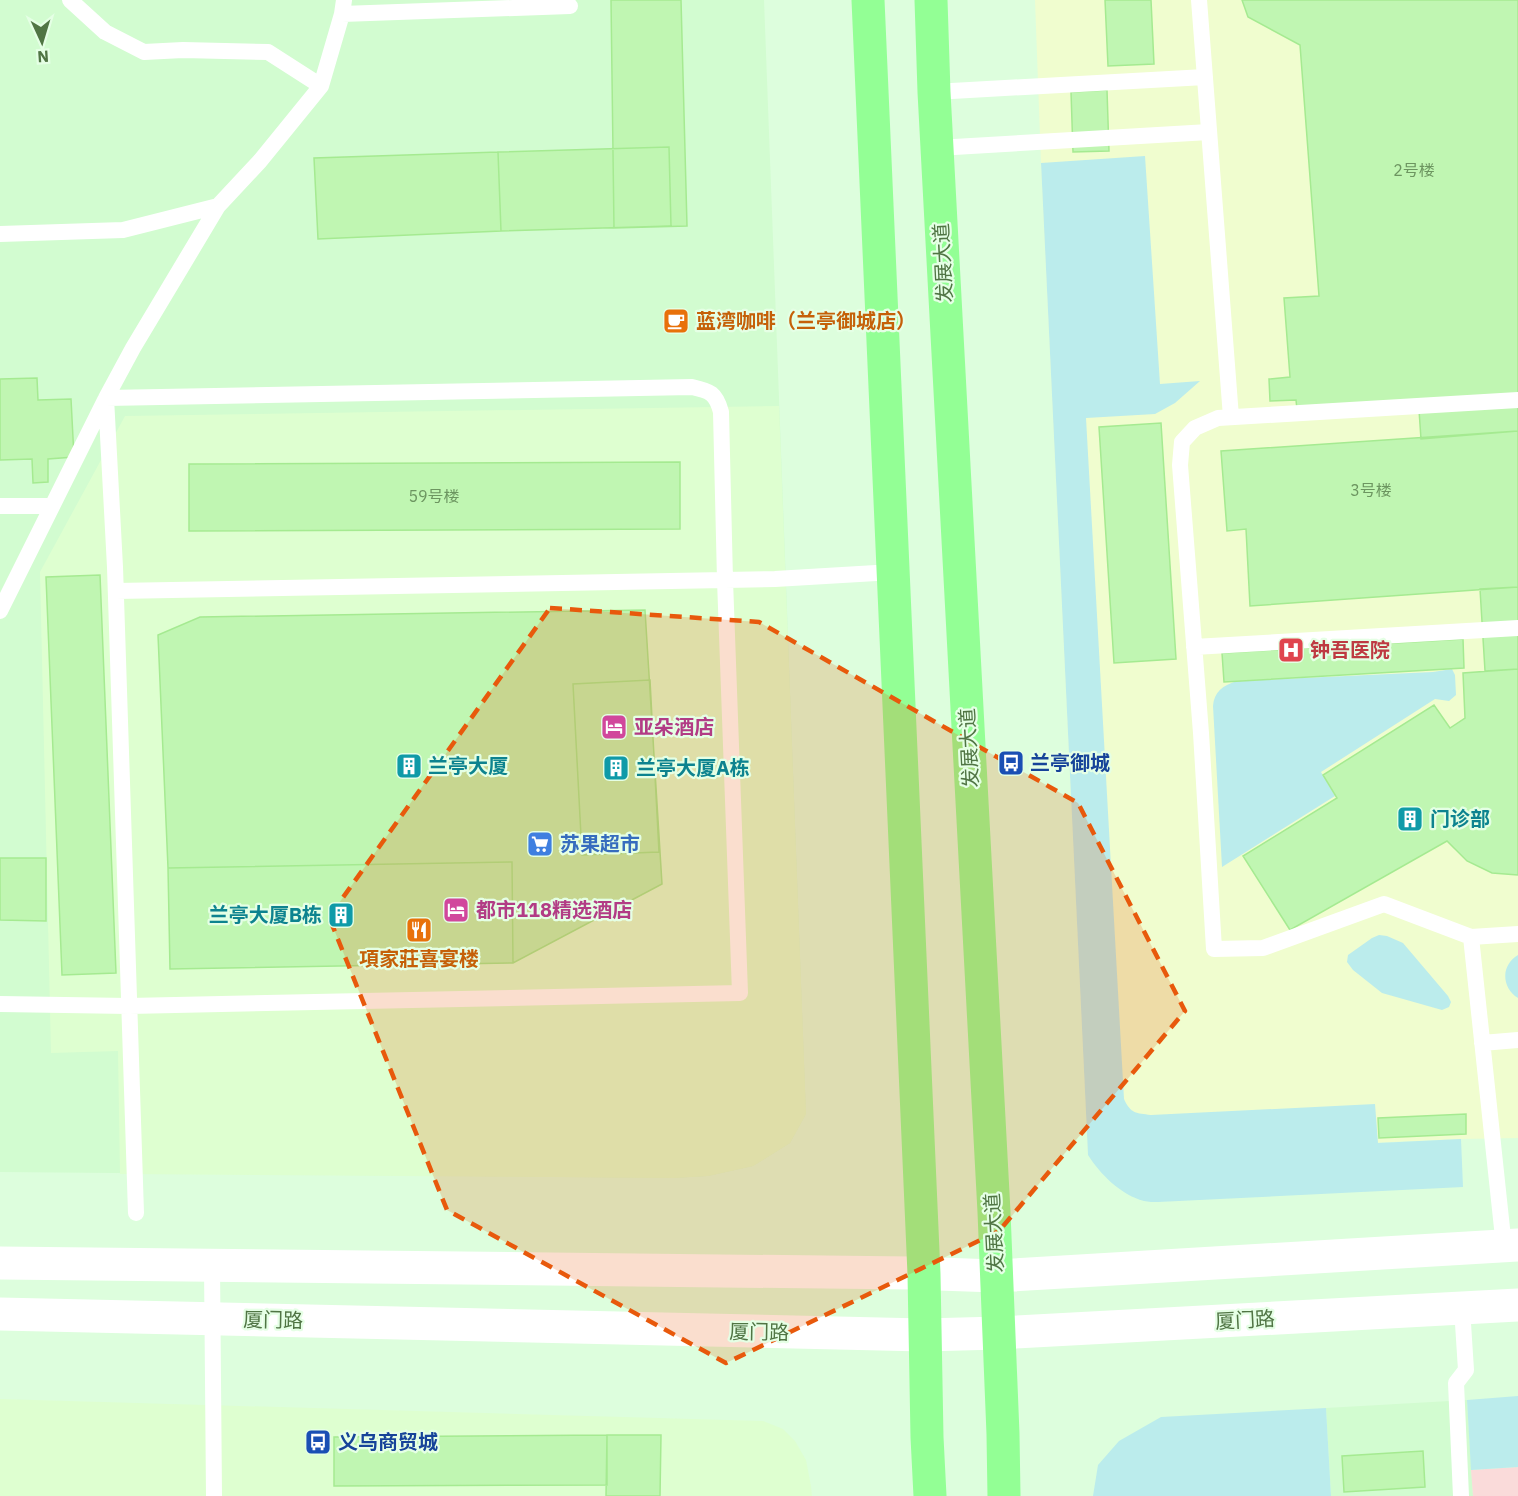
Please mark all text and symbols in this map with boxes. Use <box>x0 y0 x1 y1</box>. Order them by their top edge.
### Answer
north arrow <box>12 12 72 72</box>
text: N <box>37 47 50 67</box>
house number: 2号楼 <box>1393 160 1435 180</box>
street label: 发展大道 <box>927 222 958 304</box>
cafe icon: 蓝湾咖啡（兰亭御城店） <box>661 306 691 336</box>
place label: 蓝湾咖啡（兰亭御城店） <box>696 307 916 334</box>
house number: 3号楼 <box>1350 480 1392 500</box>
house number: 59号楼 <box>408 486 460 506</box>
hospital icon: 钟吾医院 <box>1276 635 1306 665</box>
place label: 钟吾医院 <box>1310 636 1390 663</box>
street label: 发展大道 <box>953 707 984 789</box>
hotel icon: 亚朵酒店 <box>599 712 629 742</box>
place label: 亚朵酒店 <box>634 713 714 740</box>
bus stop icon: 兰亭御城 <box>996 748 1026 778</box>
place label: 兰亭御城 <box>1030 749 1110 776</box>
building icon: 兰亭大厦 <box>394 751 424 781</box>
place label: 兰亭大厦 <box>428 752 508 779</box>
building icon: 兰亭大厦A栋 <box>601 753 631 783</box>
place label: 兰亭大厦A栋 <box>636 754 750 781</box>
building icon: 门诊部 <box>1395 804 1425 834</box>
place label: 门诊部 <box>1430 805 1490 832</box>
supermarket icon: 苏果超市 <box>525 829 555 859</box>
place label: 苏果超市 <box>560 830 640 857</box>
hotel icon: 都市118精选酒店 <box>441 895 471 925</box>
place label: 都市118精选酒店 <box>476 896 632 923</box>
building icon: 兰亭大厦B栋 <box>326 900 356 930</box>
place label: 兰亭大厦B栋 <box>209 901 322 928</box>
restaurant icon: 項家莊喜宴楼 <box>404 915 434 945</box>
place label: 項家莊喜宴楼 <box>359 945 479 972</box>
street label: 发展大道 <box>978 1192 1009 1274</box>
street label: 厦门路 <box>1214 1304 1276 1335</box>
street label: 厦门路 <box>243 1305 303 1334</box>
street label: 厦门路 <box>729 1317 789 1346</box>
bus stop icon: 义乌商贸城 <box>303 1427 333 1457</box>
place label: 义乌商贸城 <box>338 1428 438 1455</box>

